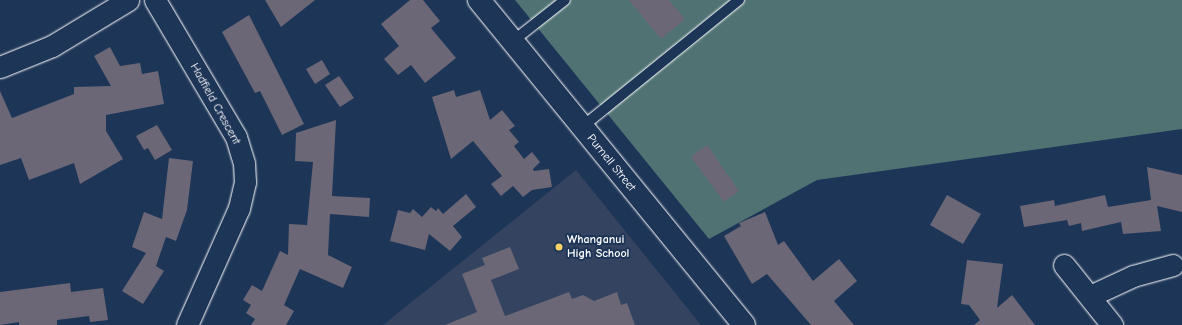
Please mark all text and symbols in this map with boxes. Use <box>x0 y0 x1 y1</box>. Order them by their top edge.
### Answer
street label: Hadfield Crescent <box>187 61 243 147</box>
street label: Purnell Street <box>584 131 638 195</box>
place label: Whanganui High School <box>567 233 629 261</box>
marker: Whanganui High School <box>554 242 564 252</box>

